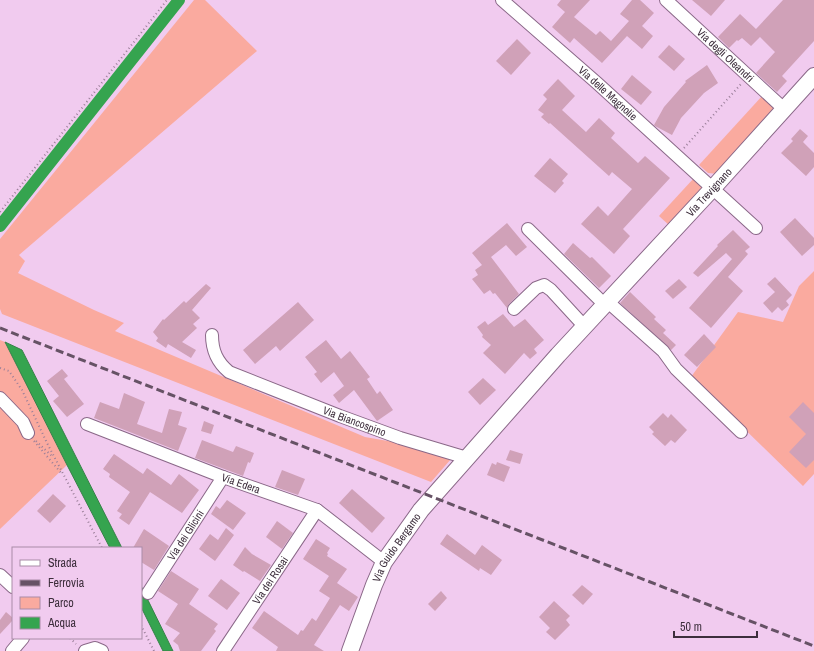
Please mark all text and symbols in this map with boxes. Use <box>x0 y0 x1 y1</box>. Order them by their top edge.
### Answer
street label: Via degli Oleandri <box>694 25 757 85</box>
street label: Via delle Magnolie <box>575 63 640 123</box>
street label: Via Trevignano <box>683 165 735 219</box>
street label: Via Biancospino <box>321 403 388 439</box>
street label: Via Edera <box>220 470 262 497</box>
street label: Via dei Glicini <box>164 507 207 563</box>
street label: Via Guido Bergamo <box>369 510 424 584</box>
legend <box>12 547 142 639</box>
street label: Via dei Rosai <box>249 554 291 607</box>
text: Strada <box>48 555 78 571</box>
text: Ferrovia <box>48 575 85 591</box>
text: Parco <box>48 595 74 611</box>
scale bar <box>674 613 757 639</box>
text: Acqua <box>47 615 76 631</box>
text: 50 m <box>680 619 702 635</box>

